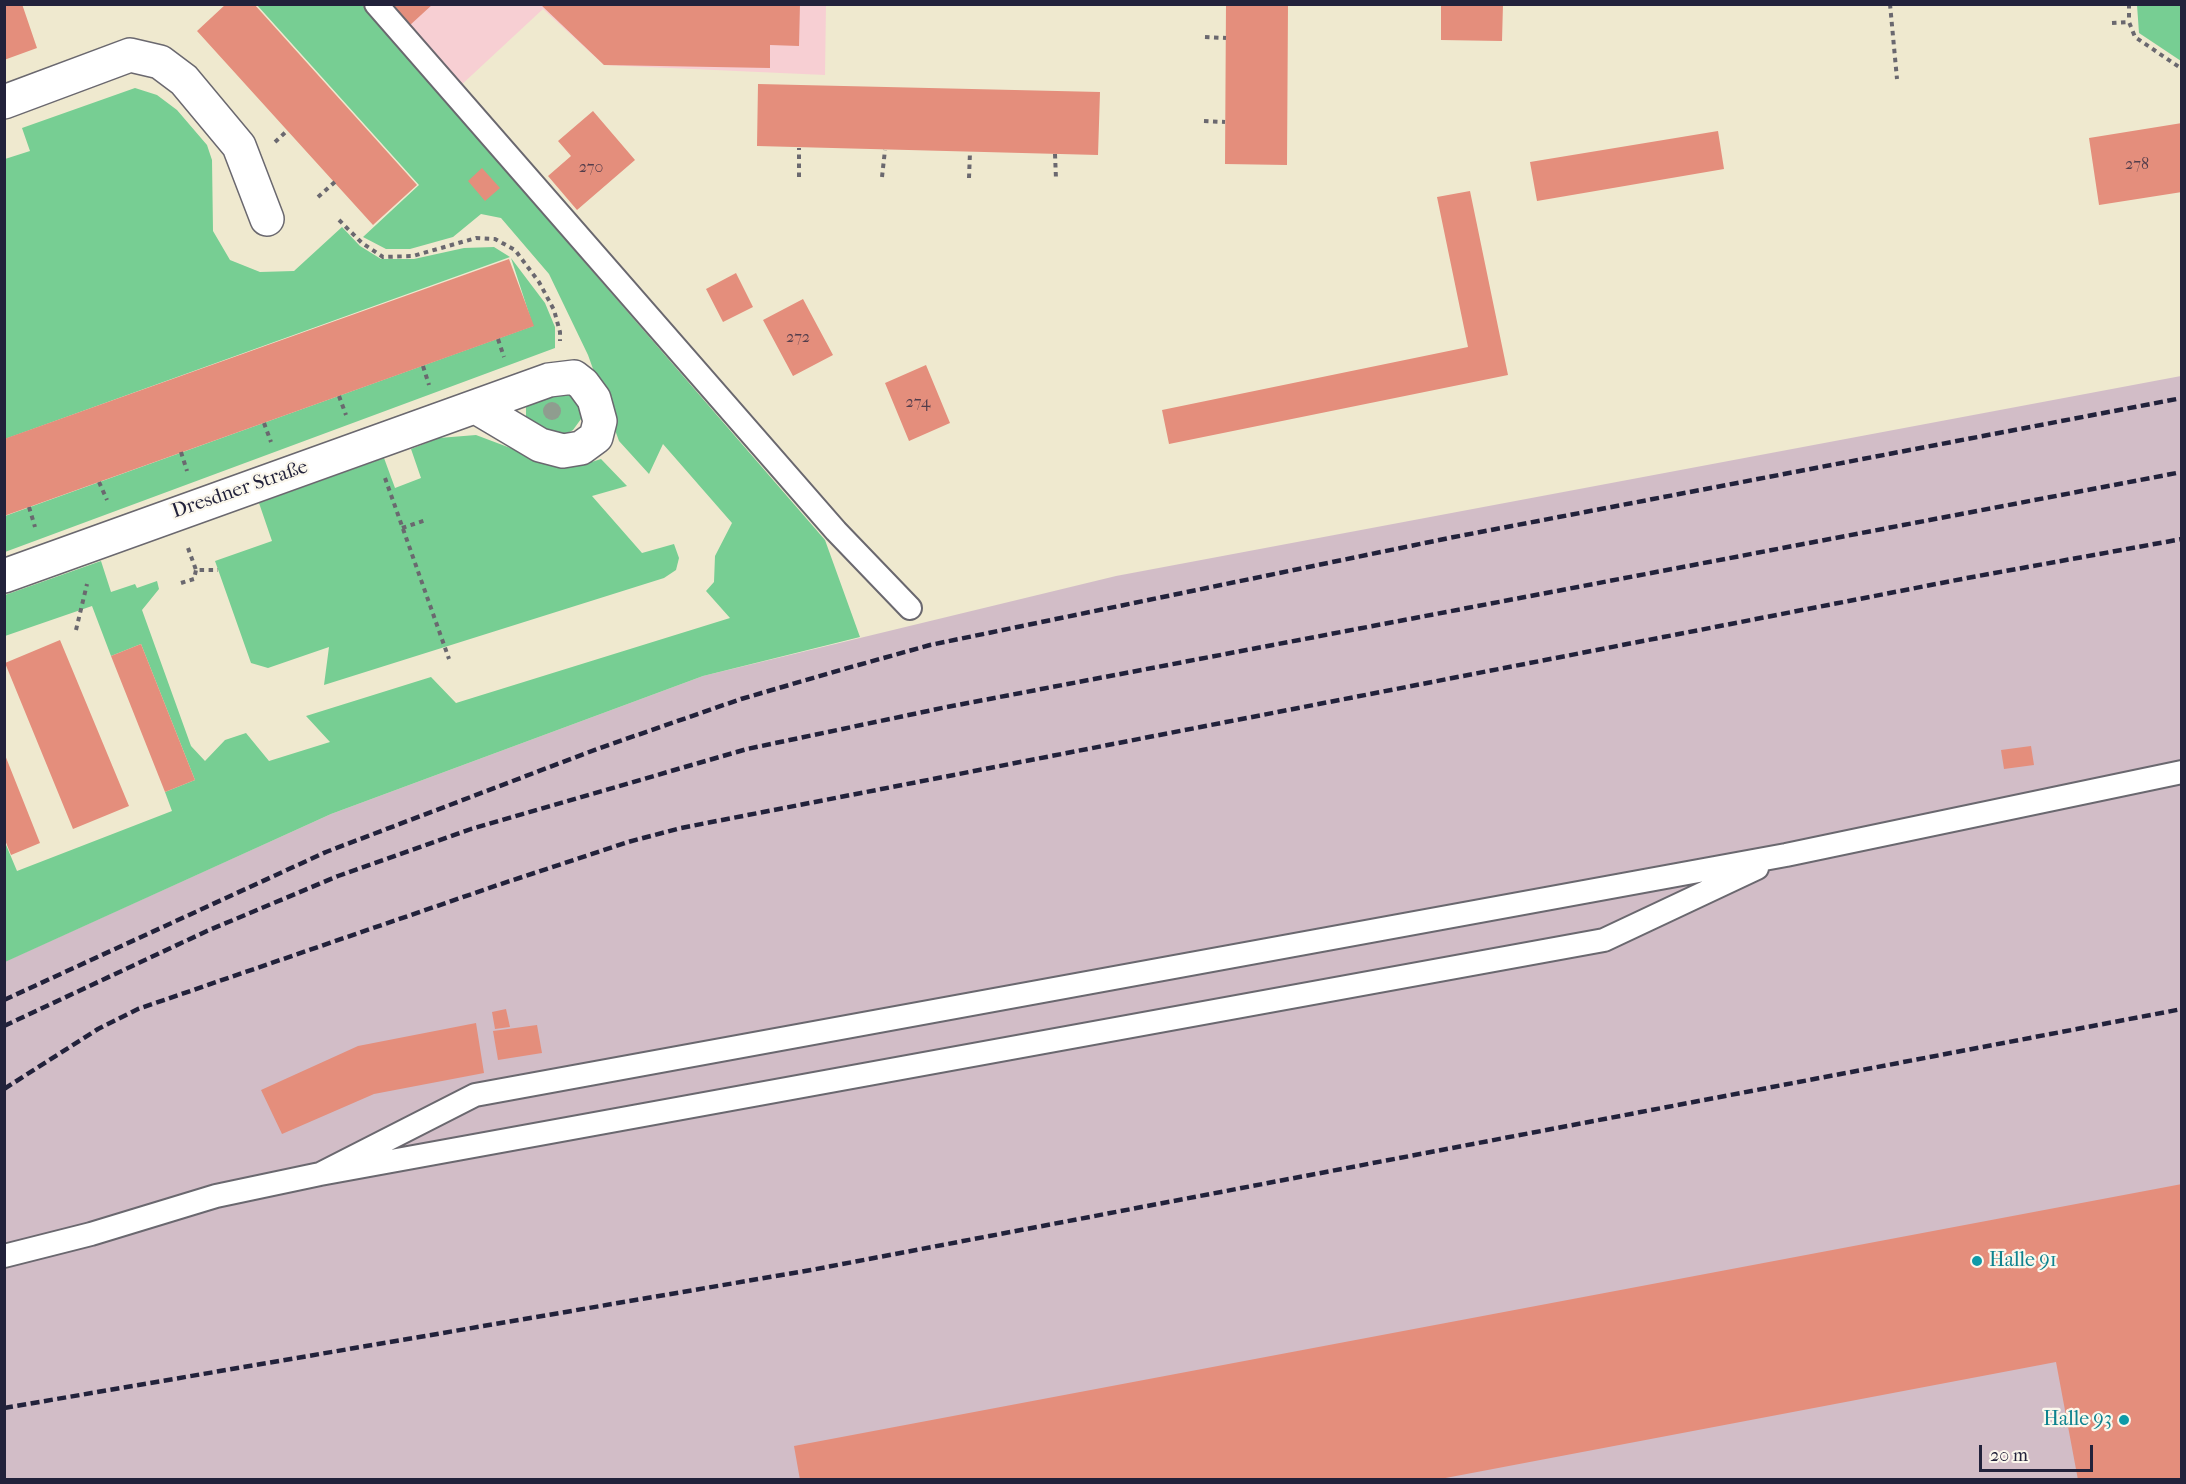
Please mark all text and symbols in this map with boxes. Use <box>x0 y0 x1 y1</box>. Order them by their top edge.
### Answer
house number: 278 <box>2125 155 2149 175</box>
house number: 270 <box>579 158 603 178</box>
house number: 272 <box>786 328 810 348</box>
house number: 274 <box>906 393 930 413</box>
street label: Dresdner Straße <box>169 456 311 524</box>
place label: Halle 91 <box>1989 1249 2057 1273</box>
marker: Halle 91 <box>1970 1254 1984 1268</box>
place label: Halle 93 <box>2043 1408 2112 1432</box>
marker: Halle 93 <box>2117 1413 2131 1427</box>
scale bar <box>1982 1433 2096 1471</box>
text: 20 m <box>1990 1445 2028 1466</box>

